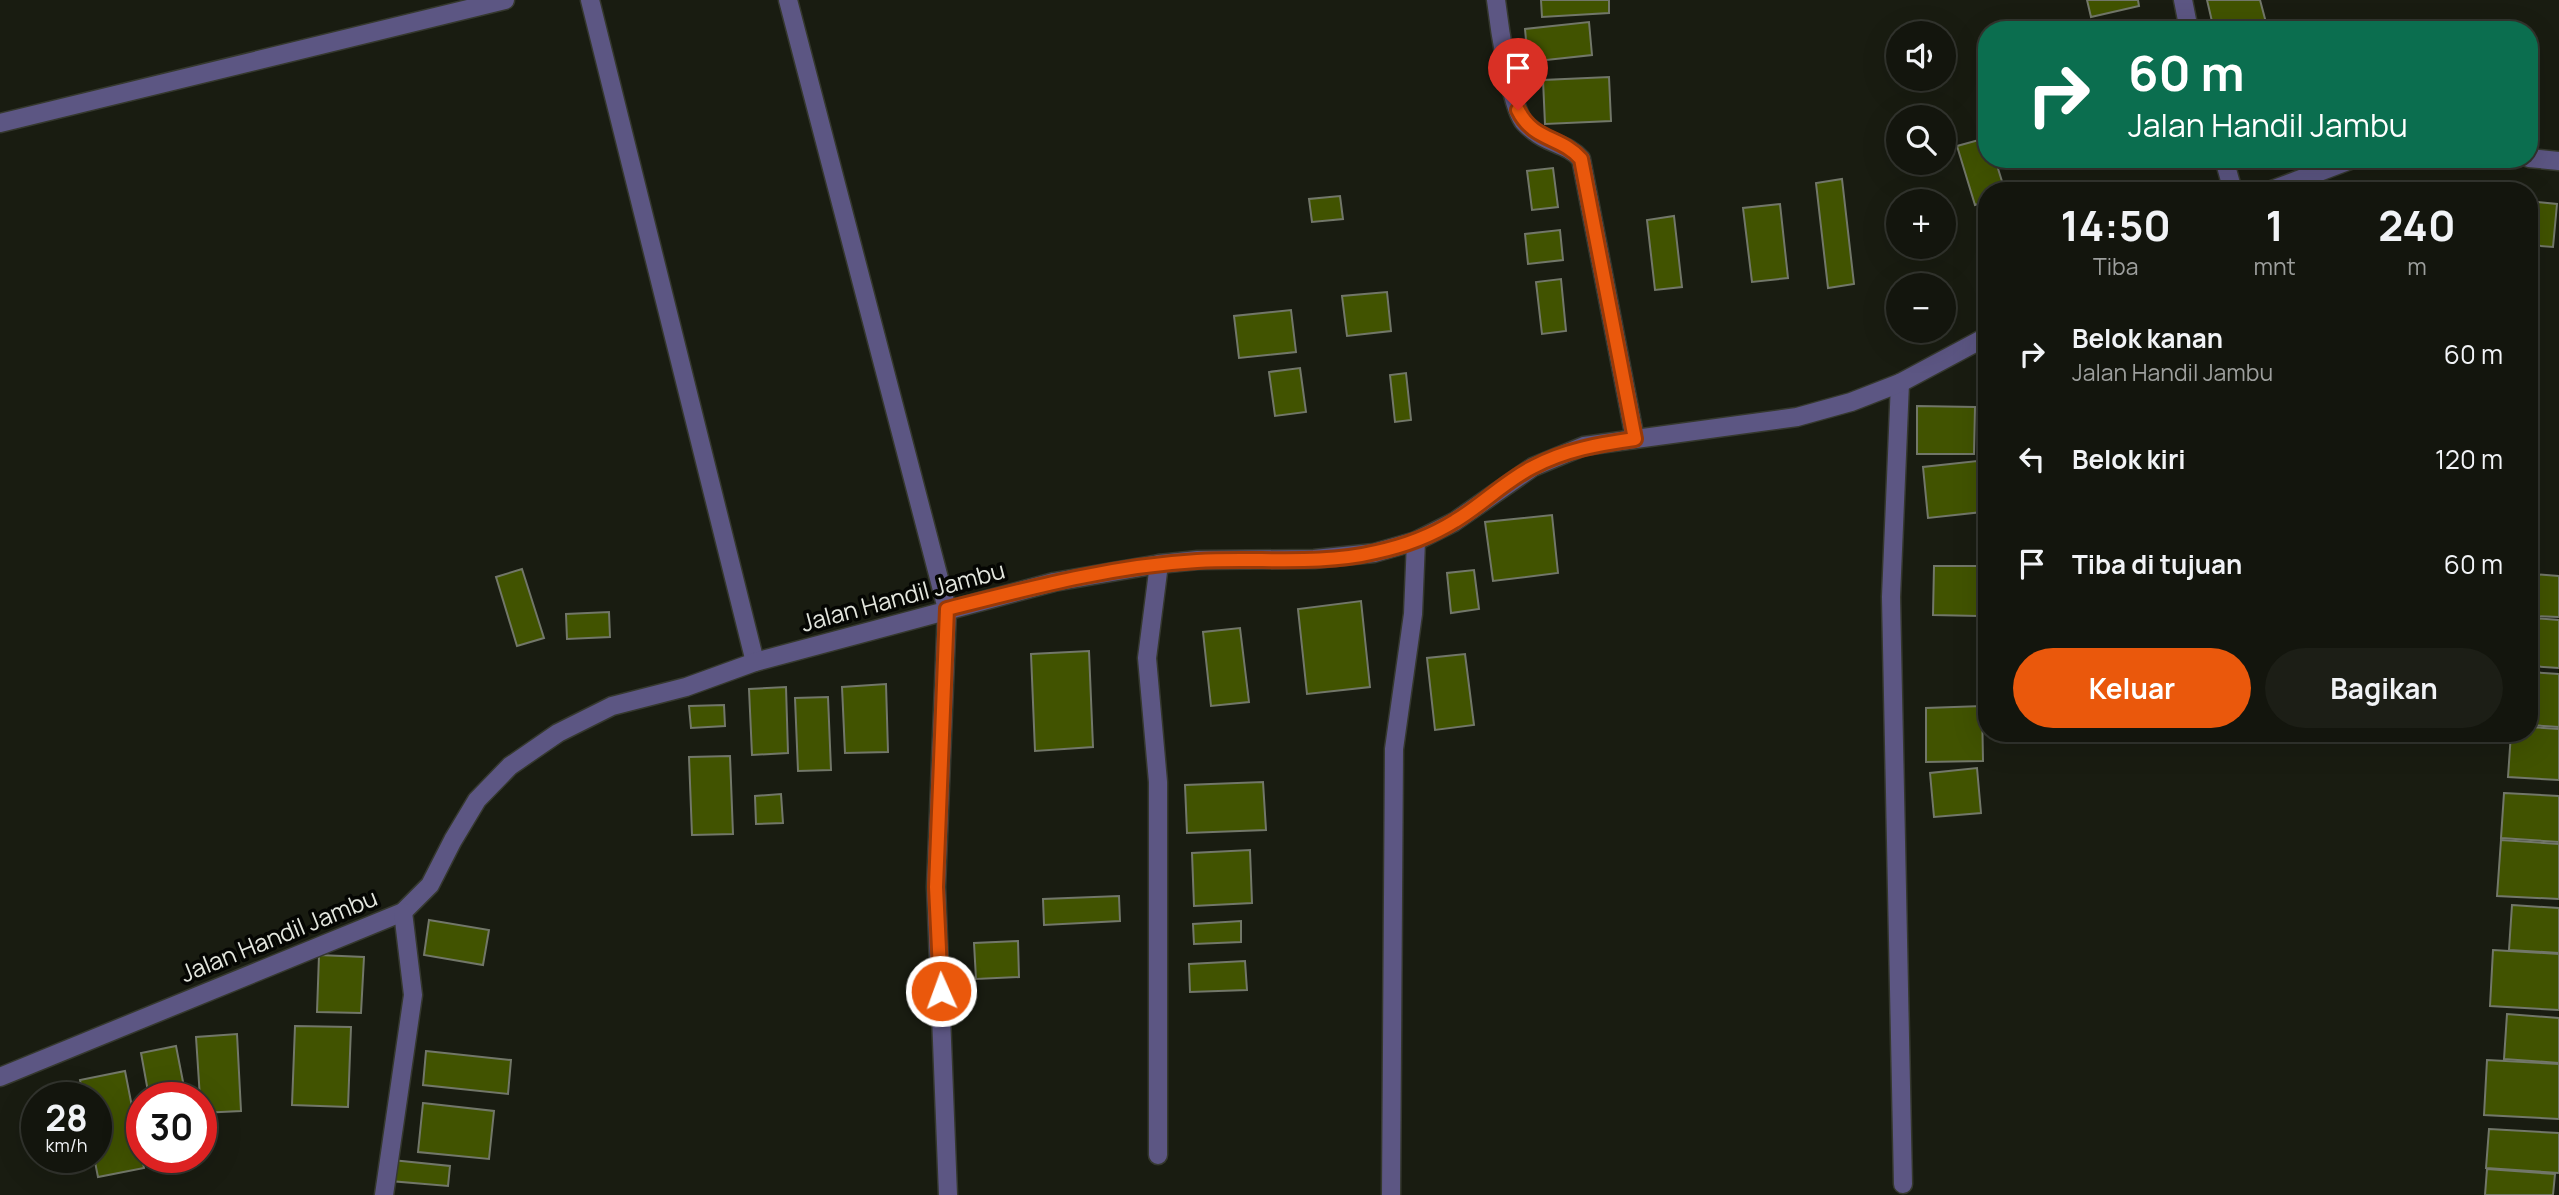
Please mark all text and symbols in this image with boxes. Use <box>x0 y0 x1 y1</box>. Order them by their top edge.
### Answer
map controls <box>1886 21 1956 343</box>
button: sound <box>1886 21 1956 91</box>
pin <box>1488 38 1548 110</box>
text: 60 m <box>2128 39 2245 106</box>
icon: arrive <box>1499 49 1537 87</box>
icon: right <box>2013 49 2104 140</box>
text: Jalan Handil Jambu <box>2128 103 2408 147</box>
button: search <box>1886 105 1956 175</box>
button: + <box>1886 189 1956 259</box>
text: 14:50 <box>2060 196 2171 254</box>
text: 1 <box>2265 196 2284 254</box>
text: 240 <box>2378 196 2456 254</box>
text: Tiba <box>2093 250 2138 282</box>
text: mnt <box>2253 250 2296 282</box>
text: m <box>2407 250 2427 282</box>
button: − <box>1886 273 1956 343</box>
text: Belok kanan <box>2072 320 2223 356</box>
icon: right <box>2013 335 2051 373</box>
text: 60 m <box>2444 336 2503 372</box>
text: Jalan Handil Jambu <box>2072 356 2273 388</box>
icon: left <box>2013 440 2051 478</box>
text: Belok kiri <box>2072 441 2186 477</box>
text: 120 m <box>2435 441 2503 477</box>
icon: arrive <box>2013 545 2051 583</box>
text: Tiba di tujuan <box>2072 546 2242 582</box>
text: 60 m <box>2444 546 2503 582</box>
street label: Jalan Handil Jambu <box>797 552 1008 639</box>
button: Keluar <box>2013 648 2251 728</box>
button: Bagikan <box>2265 648 2503 728</box>
street label: Jalan Handil Jambu <box>175 880 382 989</box>
position arrow <box>904 954 978 1028</box>
speed limit sign: 30 <box>126 1082 217 1173</box>
text: 28 <box>45 1094 88 1142</box>
text: km/h <box>46 1133 87 1157</box>

